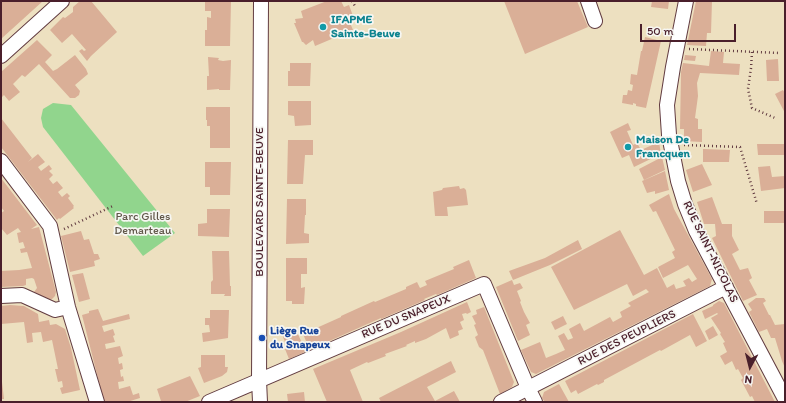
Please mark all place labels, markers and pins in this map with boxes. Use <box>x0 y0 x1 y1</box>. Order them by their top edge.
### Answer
place label: IFAPME Sainte-Beuve <box>331 13 400 41</box>
marker: IFAPME Sainte-Beuve <box>318 22 328 32</box>
place label: Maison De Francquen <box>636 133 690 161</box>
marker: Maison De Francquen <box>623 142 633 152</box>
place label: Liège Rue du Snapeux <box>270 324 330 352</box>
marker: Liège Rue du Snapeux <box>257 333 267 343</box>

